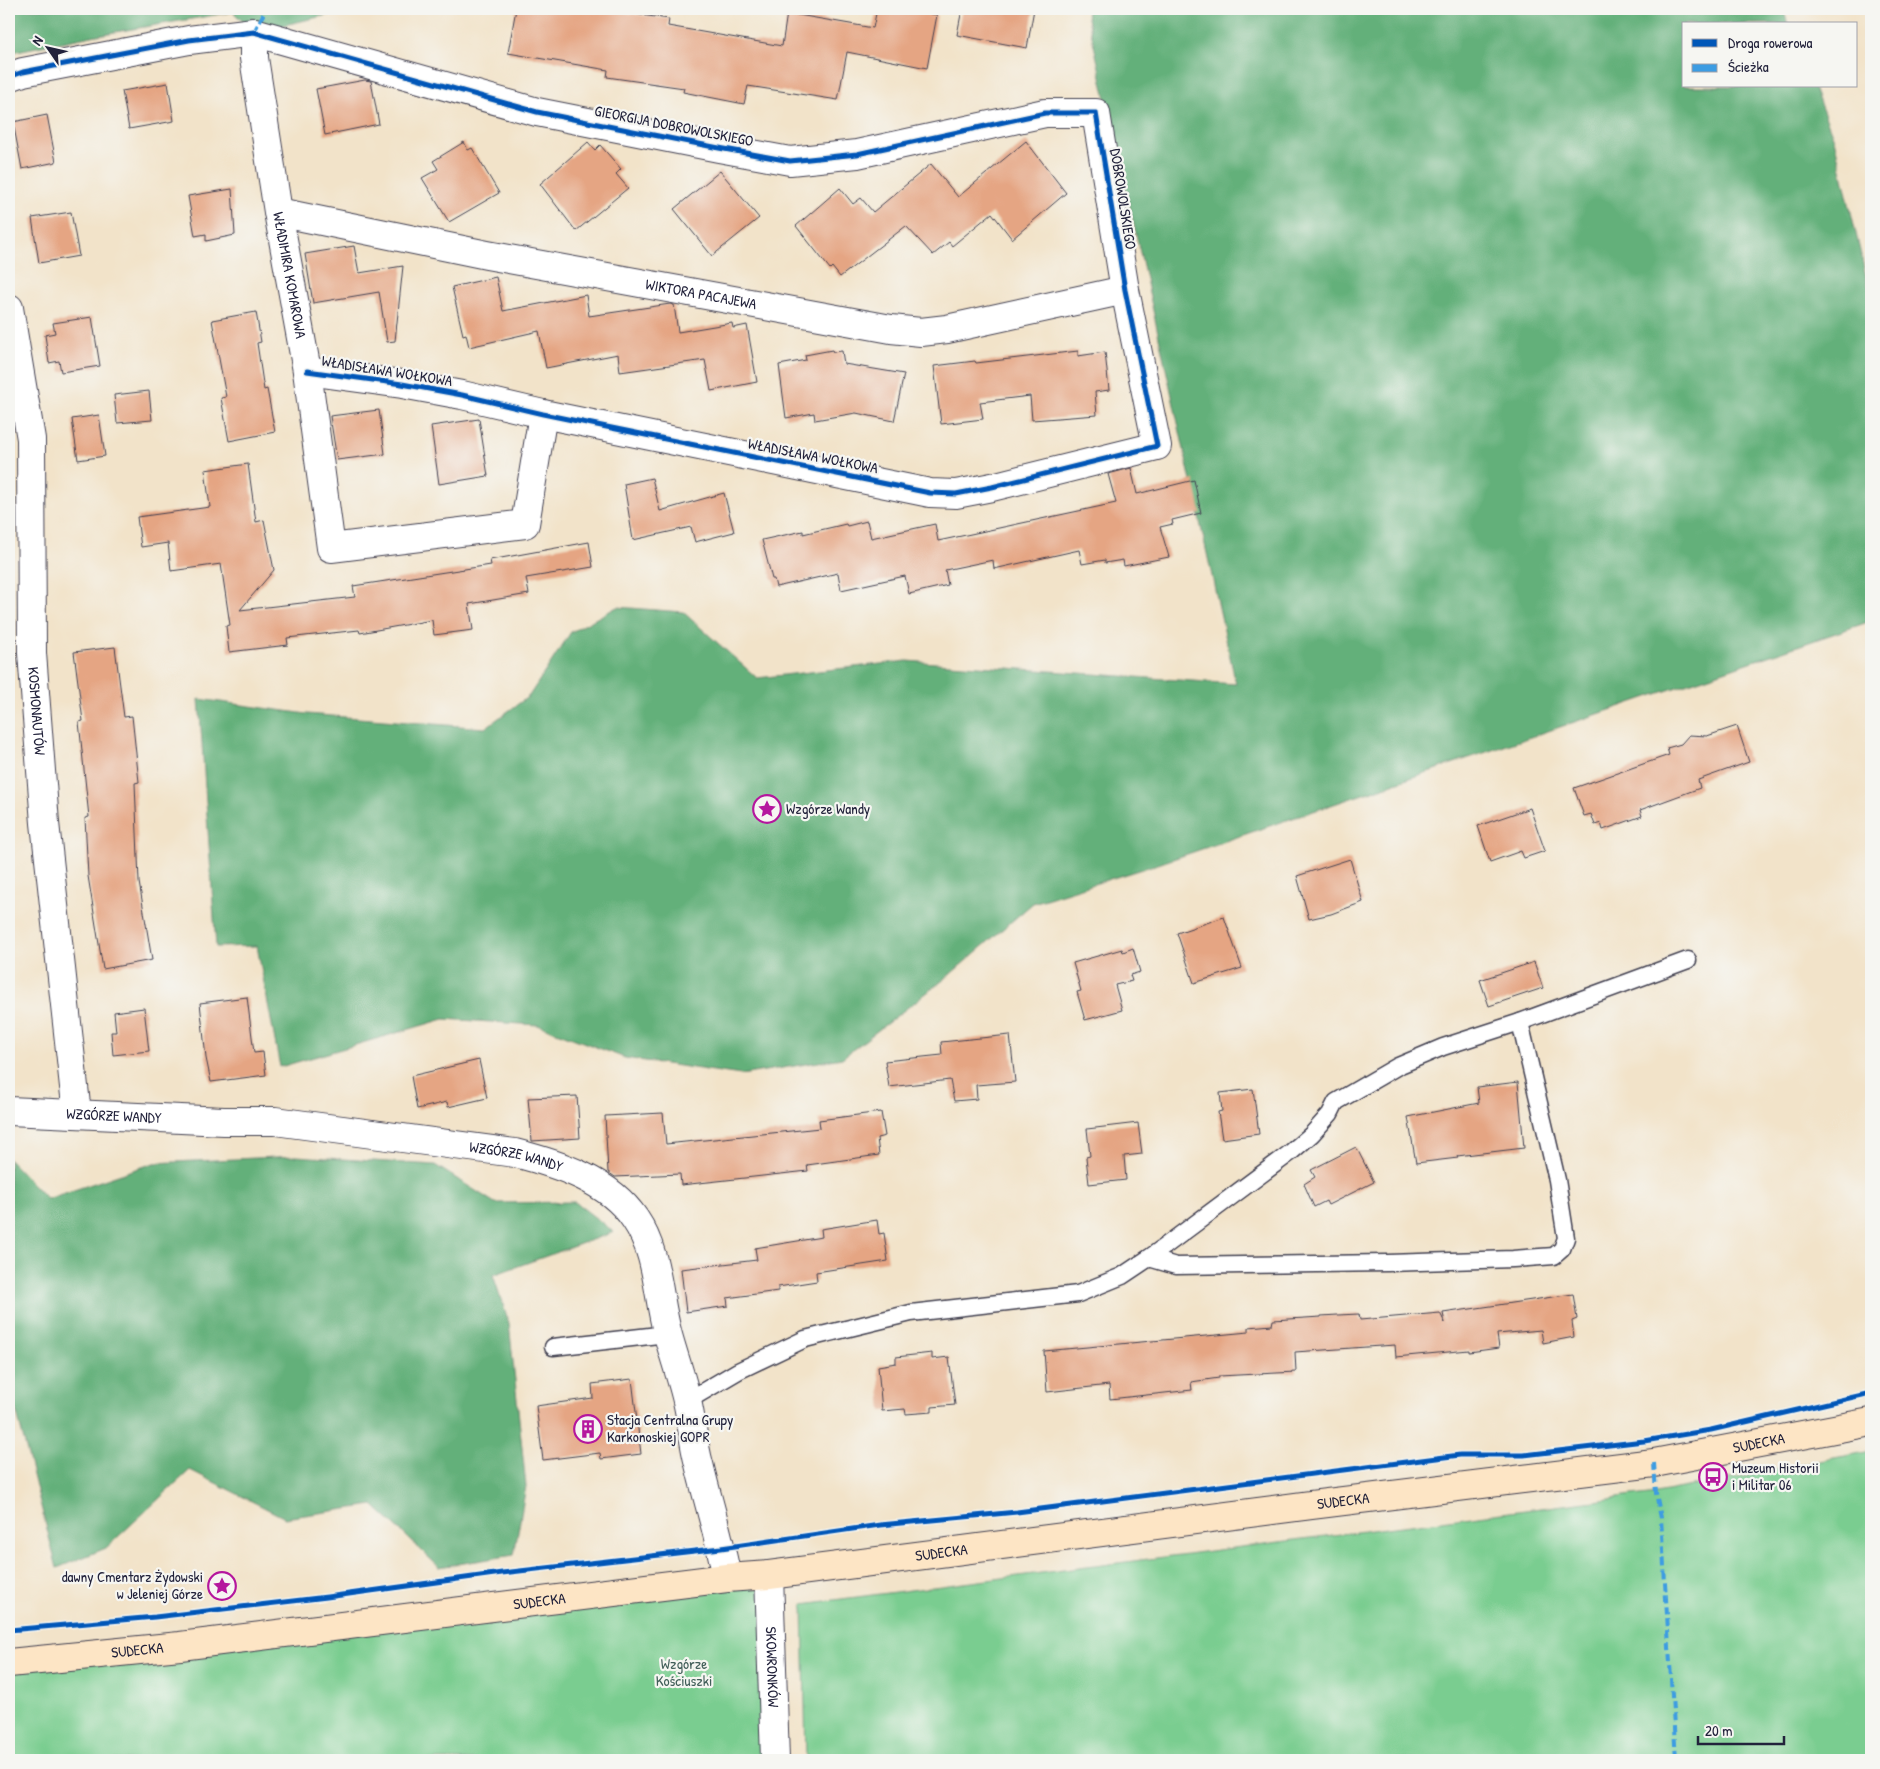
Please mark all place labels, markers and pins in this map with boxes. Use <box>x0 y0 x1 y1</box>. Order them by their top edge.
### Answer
place icon: Wzgórze Wandy <box>752 794 782 824</box>
place label: Wzgórze Wandy <box>786 798 870 819</box>
place label: Stacja Centralna Grupy Karkonoskiej GOPR <box>607 1409 733 1447</box>
building icon: Stacja Centralna Grupy Karkonoskiej GOPR <box>573 1414 603 1444</box>
place label: Muzeum Historii i Militar 06 <box>1732 1457 1819 1495</box>
bus stop icon: Muzeum Historii i Militar 06 <box>1698 1462 1728 1492</box>
place label: dawny Cmentarz Żydowski w Jeleniej Górze <box>62 1566 203 1604</box>
place icon: dawny Cmentarz Żydowski w Jeleniej Górze <box>207 1571 237 1601</box>

